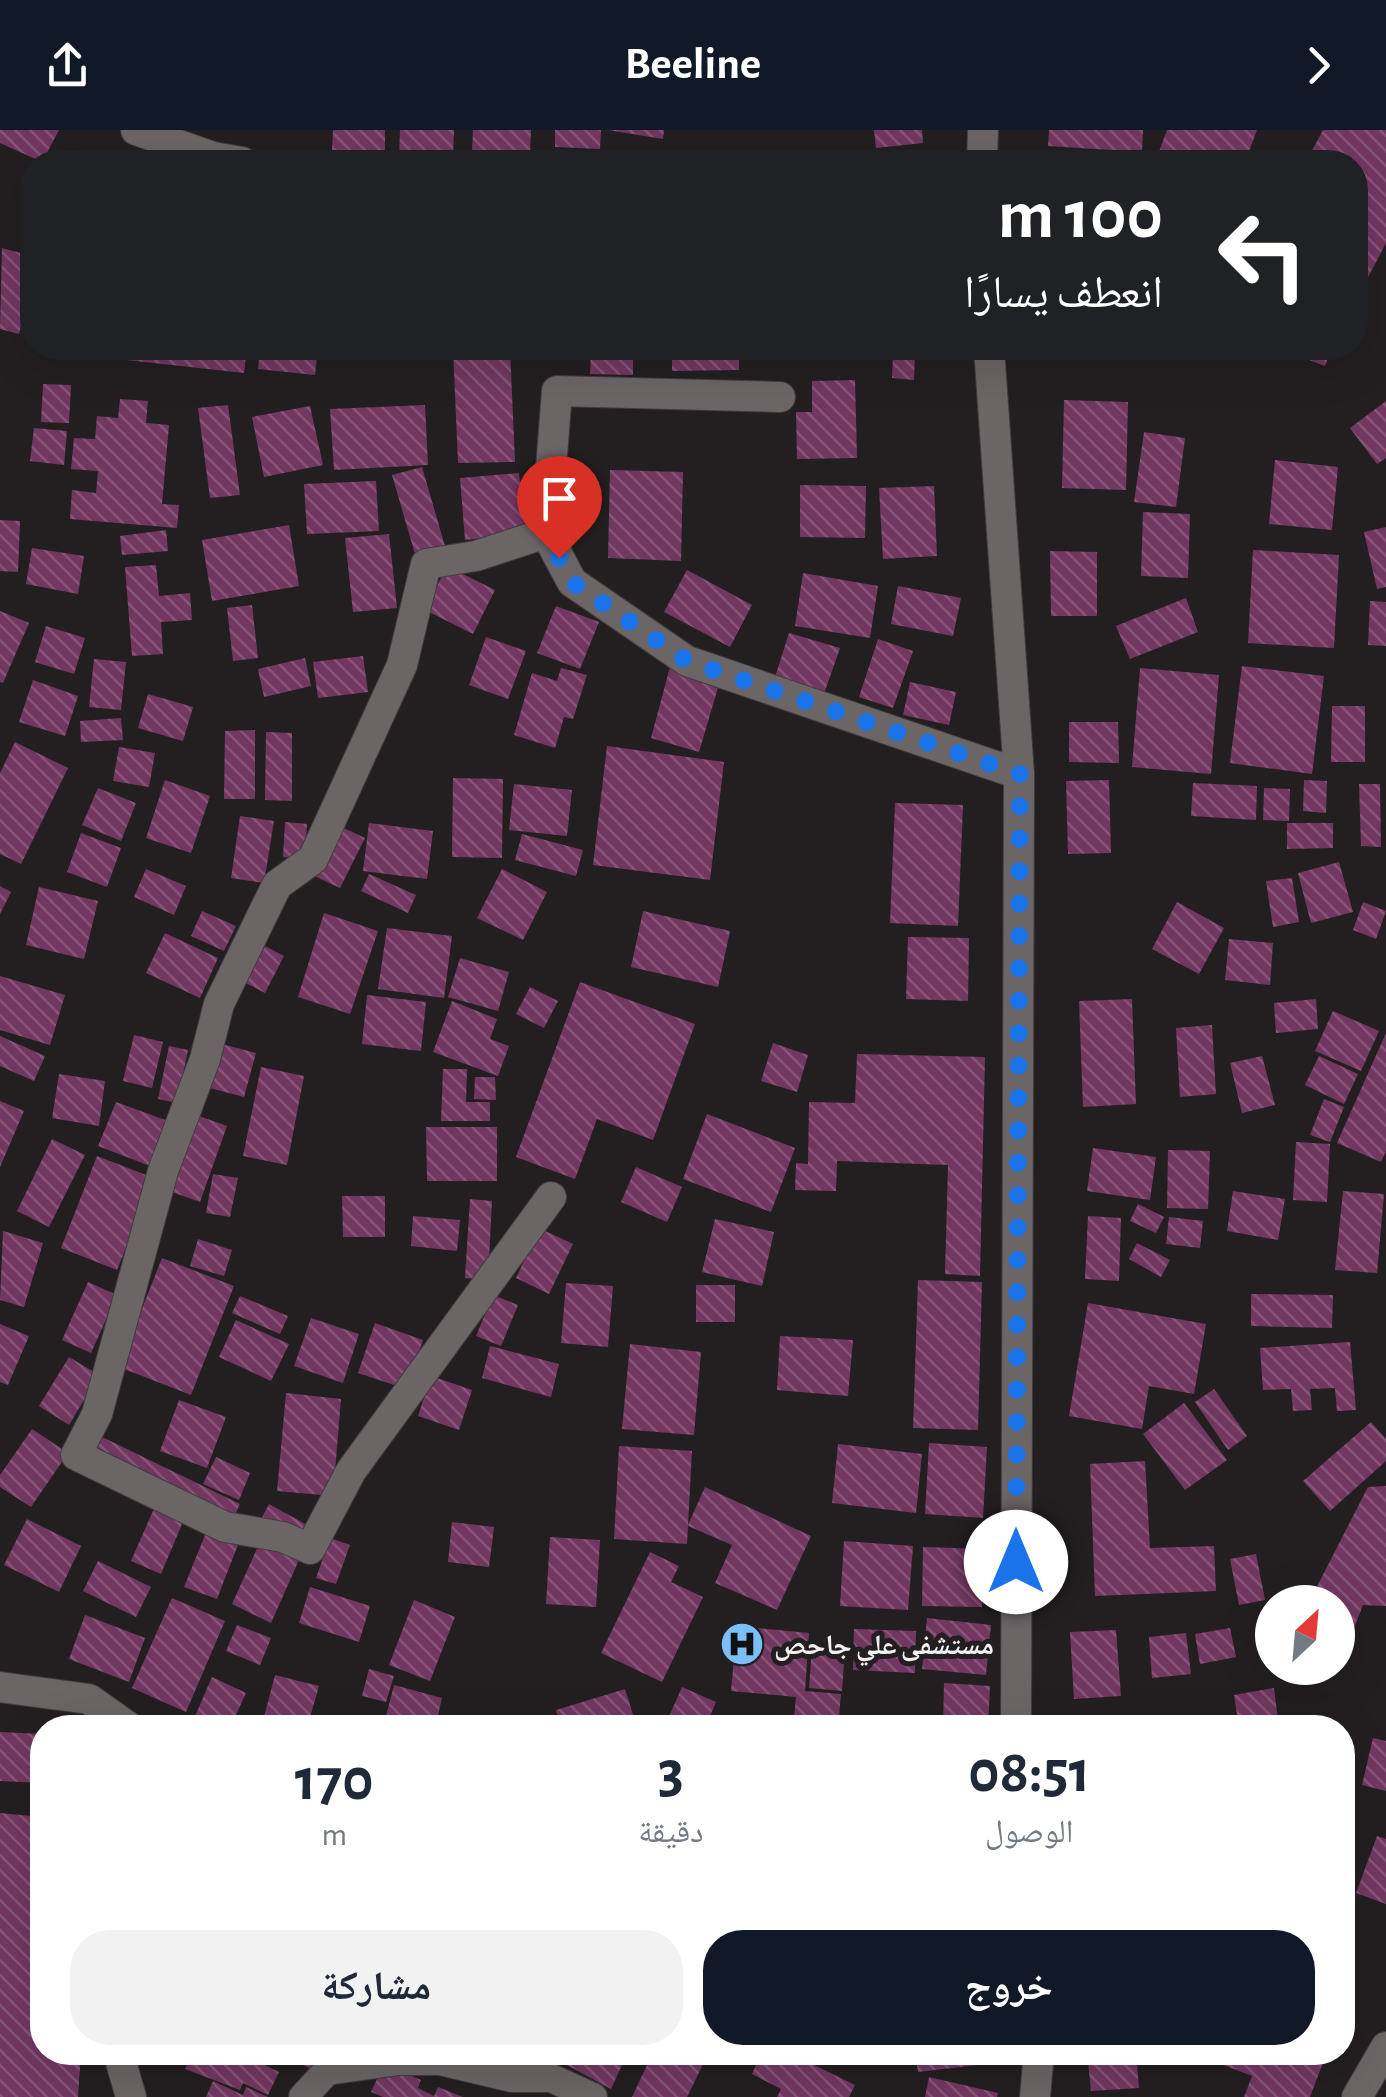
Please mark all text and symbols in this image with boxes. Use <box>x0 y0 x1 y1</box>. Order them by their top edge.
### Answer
icon: share <box>40 38 95 93</box>
icon: forward <box>1291 38 1346 93</box>
text: Beeline <box>625 42 761 87</box>
text: 100 m <box>998 181 1163 251</box>
icon: left <box>1198 190 1328 320</box>
text: انعطف يسارًا <box>964 271 1163 316</box>
pin <box>517 456 602 559</box>
icon: arrive <box>532 471 587 526</box>
position arrow <box>964 1510 1068 1614</box>
north arrow <box>1255 1585 1355 1685</box>
map controls <box>1255 1585 1355 1685</box>
hospital icon: مستشفى علي جاحص <box>719 1621 765 1667</box>
place label: مستشفى علي جاحص <box>774 1632 994 1667</box>
text: 3 <box>658 1743 684 1803</box>
text: 08:51 <box>968 1743 1090 1803</box>
text: 170 <box>295 1751 374 1811</box>
text: دقيقة <box>638 1816 703 1848</box>
text: الوصول <box>985 1816 1073 1848</box>
text: m <box>321 1819 347 1851</box>
button: مشاركة <box>70 1930 683 2045</box>
button: خروج <box>703 1930 1315 2045</box>

